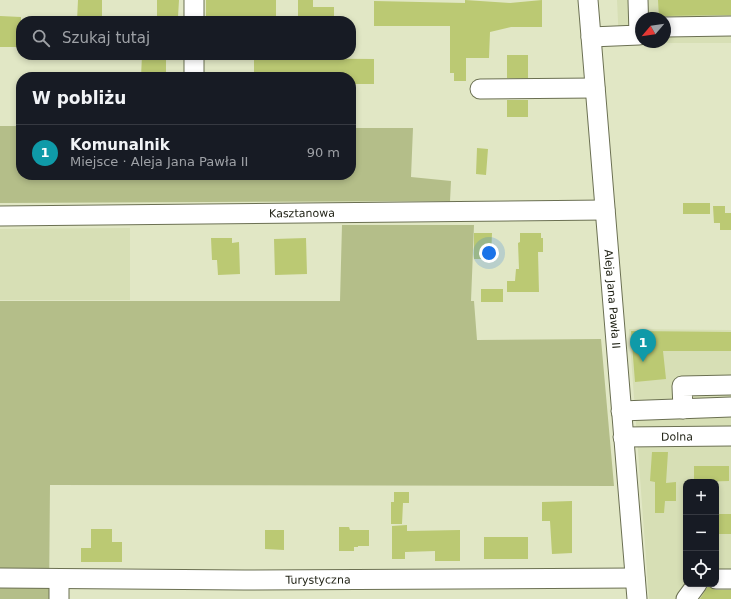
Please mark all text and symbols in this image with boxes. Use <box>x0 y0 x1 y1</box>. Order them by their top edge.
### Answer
north arrow <box>635 12 671 48</box>
search box <box>16 16 356 60</box>
icon: search <box>30 27 52 49</box>
text: Szukaj tutaj <box>62 29 150 47</box>
text: W pobliżu <box>32 88 126 108</box>
text: Komunalnik <box>70 136 170 154</box>
text: 1 <box>40 145 50 160</box>
text: 90 m <box>307 145 340 160</box>
text: Miejsce · Aleja Jana Pawła II <box>70 154 248 169</box>
street label: Kasztanowa <box>269 206 335 220</box>
your location <box>479 243 499 263</box>
street label: Aleja Jana Pawła II <box>602 249 623 349</box>
pin: 1 <box>630 329 656 362</box>
street label: Dolna <box>661 430 693 443</box>
map controls <box>683 479 719 587</box>
button: + <box>683 479 719 515</box>
button: − <box>683 515 719 551</box>
button: locate <box>683 551 719 587</box>
street label: Turystyczna <box>284 573 351 586</box>

